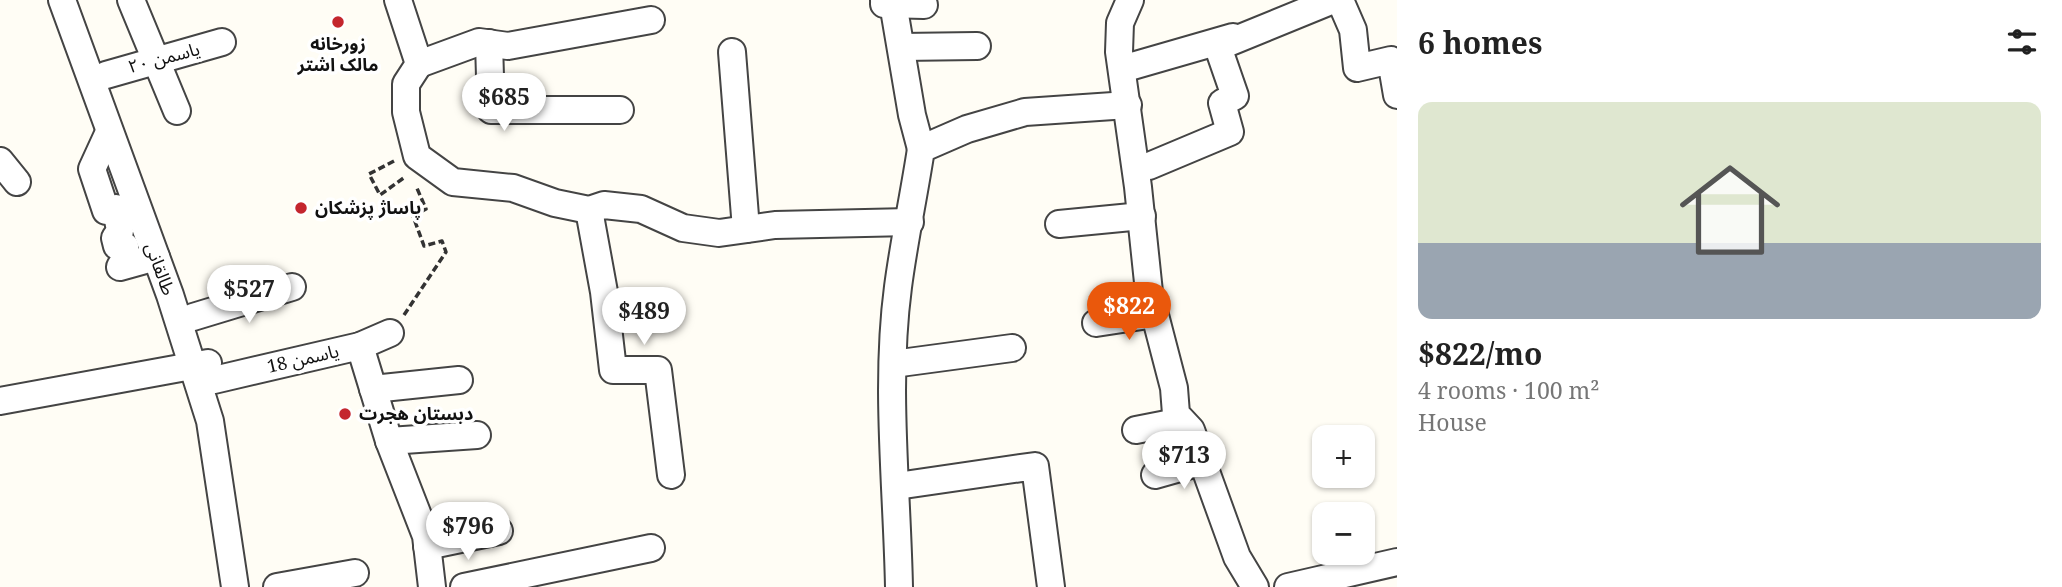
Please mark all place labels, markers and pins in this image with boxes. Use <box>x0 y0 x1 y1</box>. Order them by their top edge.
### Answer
marker: زورخانه مالک اشتر <box>330 14 346 30</box>
place label: زورخانه مالک اشتر <box>297 31 378 76</box>
pin: $685 <box>463 74 545 133</box>
place label: پاساژ پزشکان <box>315 195 421 220</box>
marker: پاساژ پزشکان <box>293 200 309 216</box>
pin: $527 <box>208 266 290 325</box>
pin: $822 <box>1088 282 1170 342</box>
pin: $489 <box>603 288 685 347</box>
place label: دبستان هجرت <box>359 401 473 425</box>
marker: دبستان هجرت <box>337 406 353 422</box>
pin: $713 <box>1143 432 1225 491</box>
pin: $796 <box>427 503 509 562</box>

